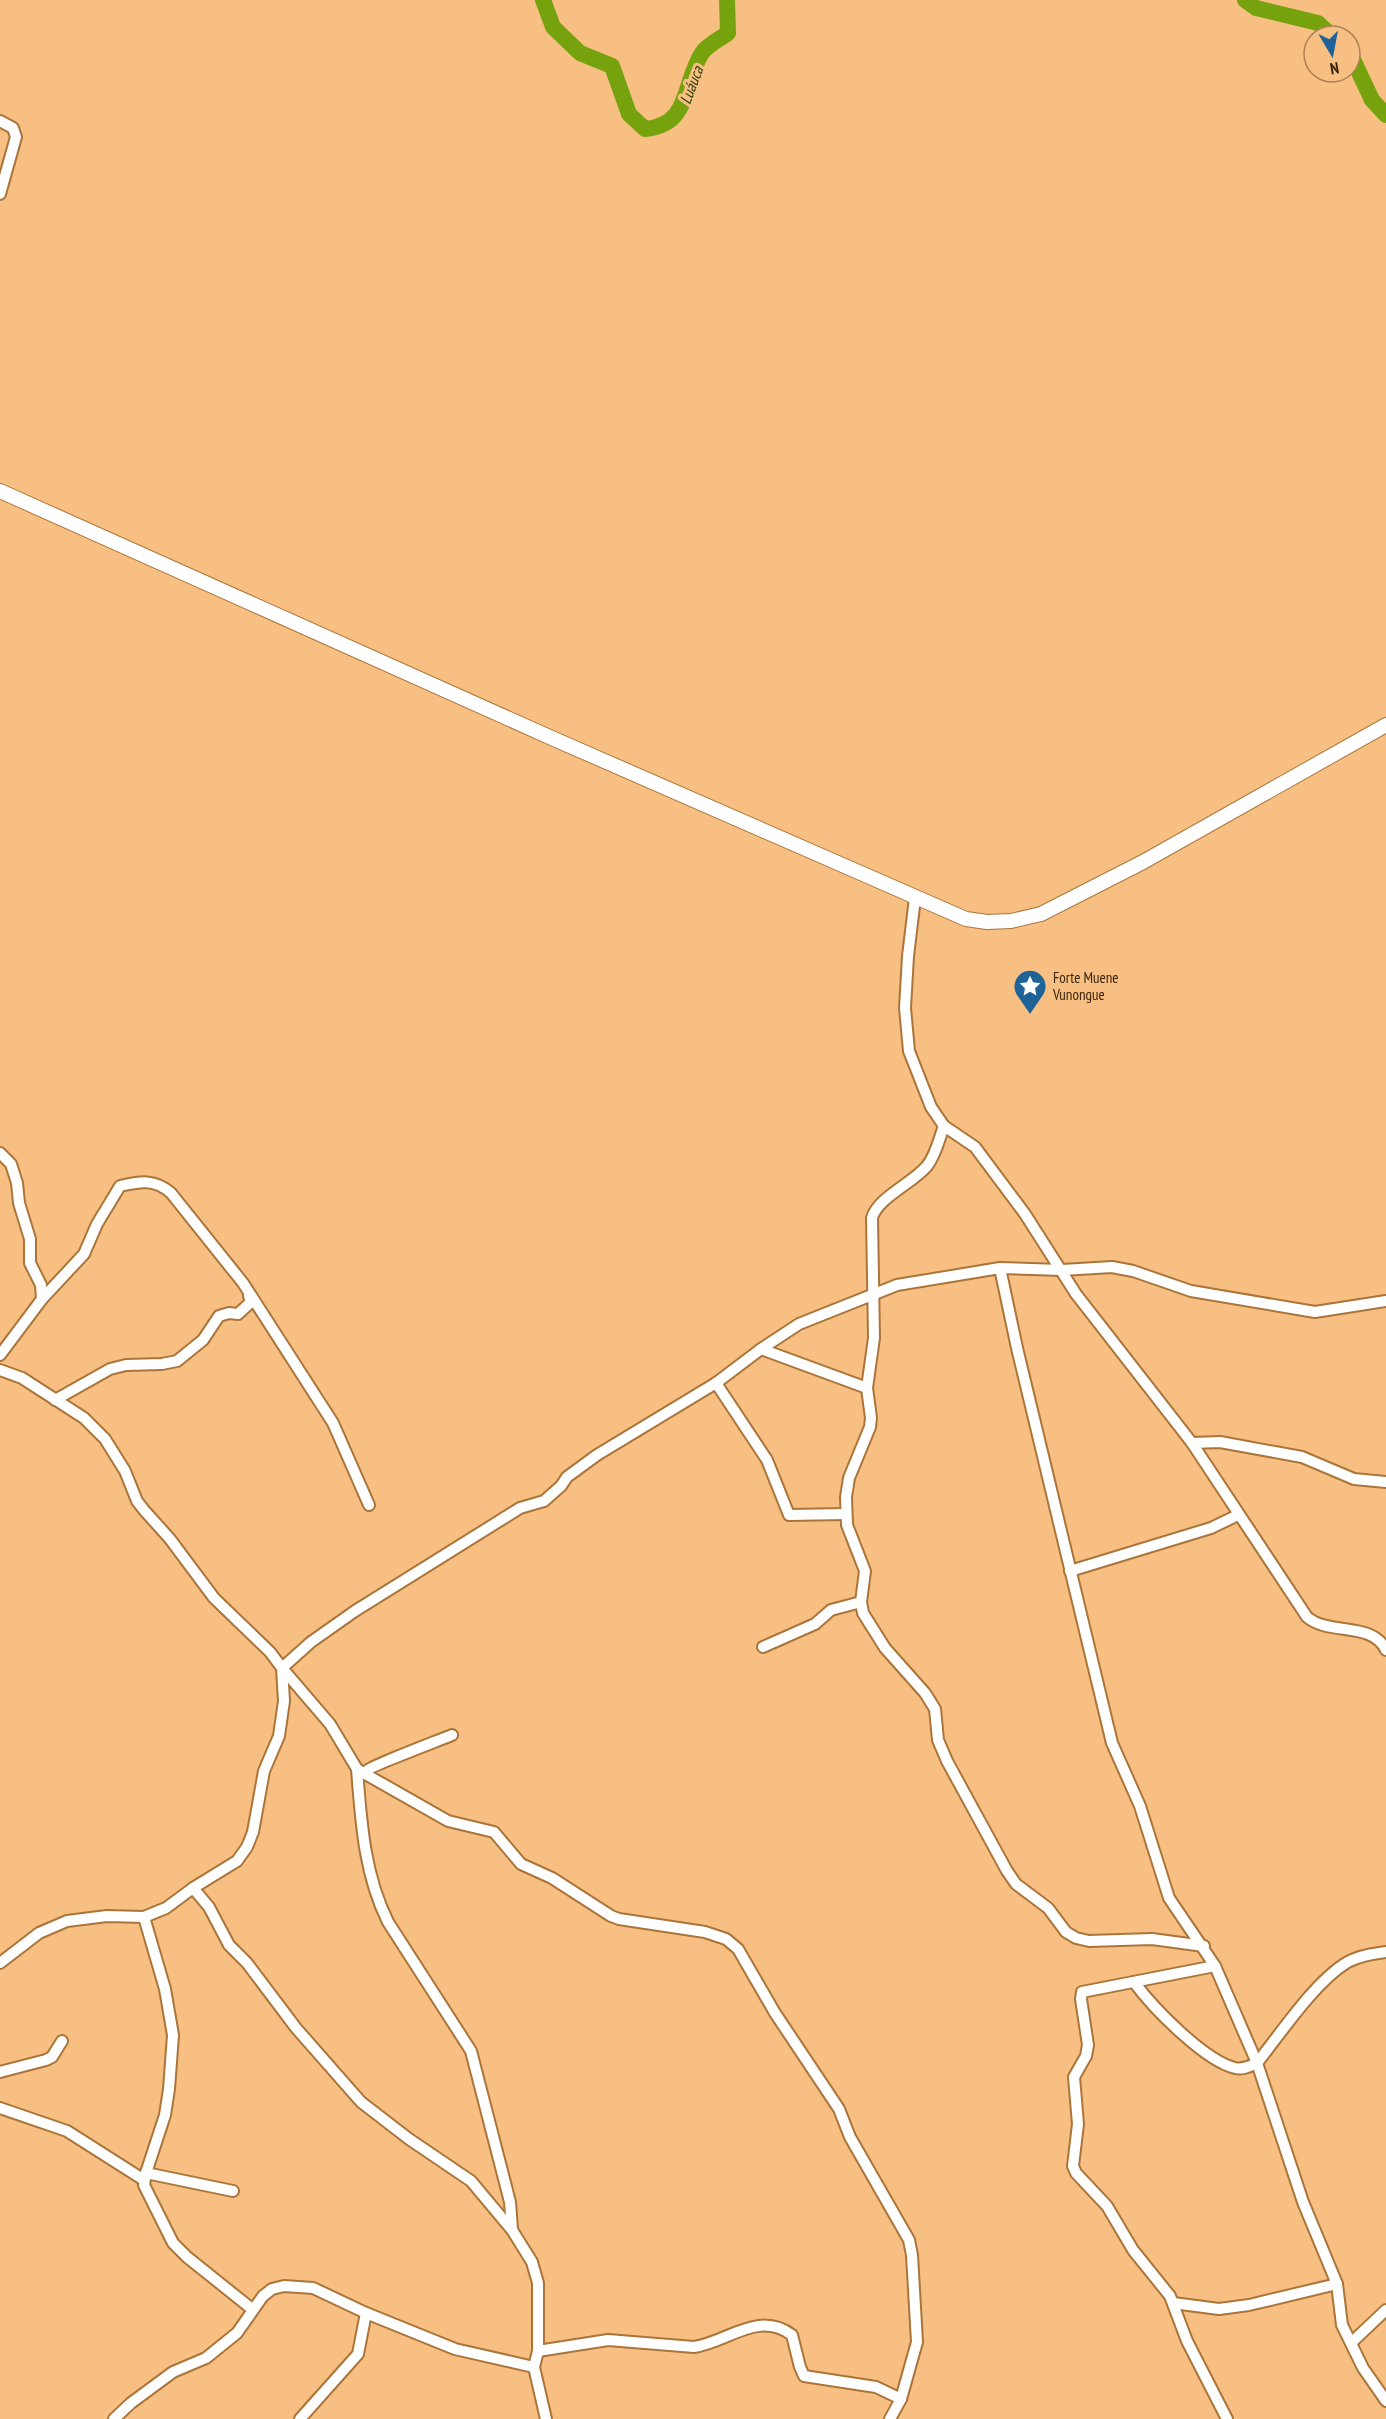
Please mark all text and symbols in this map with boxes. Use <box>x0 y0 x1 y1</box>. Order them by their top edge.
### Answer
north arrow <box>1302 24 1362 84</box>
text: N <box>1329 58 1341 79</box>
water label: Luáuca <box>675 62 708 107</box>
place icon: Forte Muene Vunongue <box>1012 968 1048 1015</box>
place label: Forte Muene Vunongue <box>1052 968 1119 1004</box>

